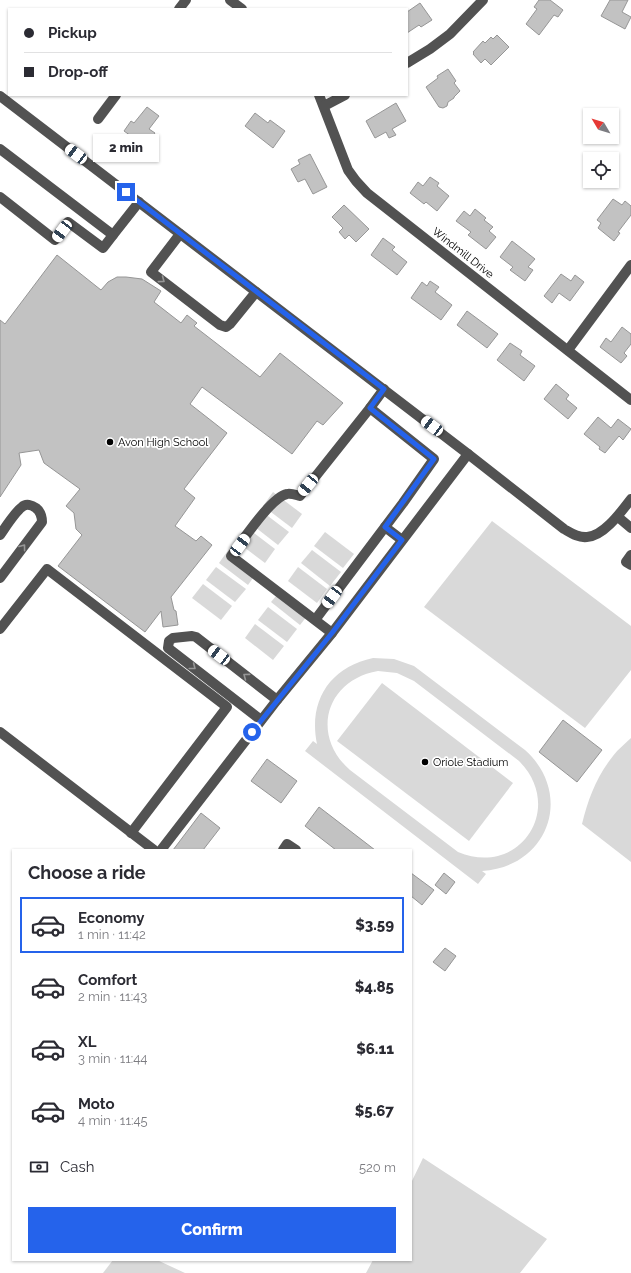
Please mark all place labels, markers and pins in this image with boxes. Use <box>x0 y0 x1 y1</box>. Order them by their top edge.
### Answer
place label: Avon High School <box>118 436 208 449</box>
marker: Avon High School <box>105 437 115 447</box>
place label: Oriole Stadium <box>433 756 508 769</box>
marker: Oriole Stadium <box>420 757 430 767</box>

